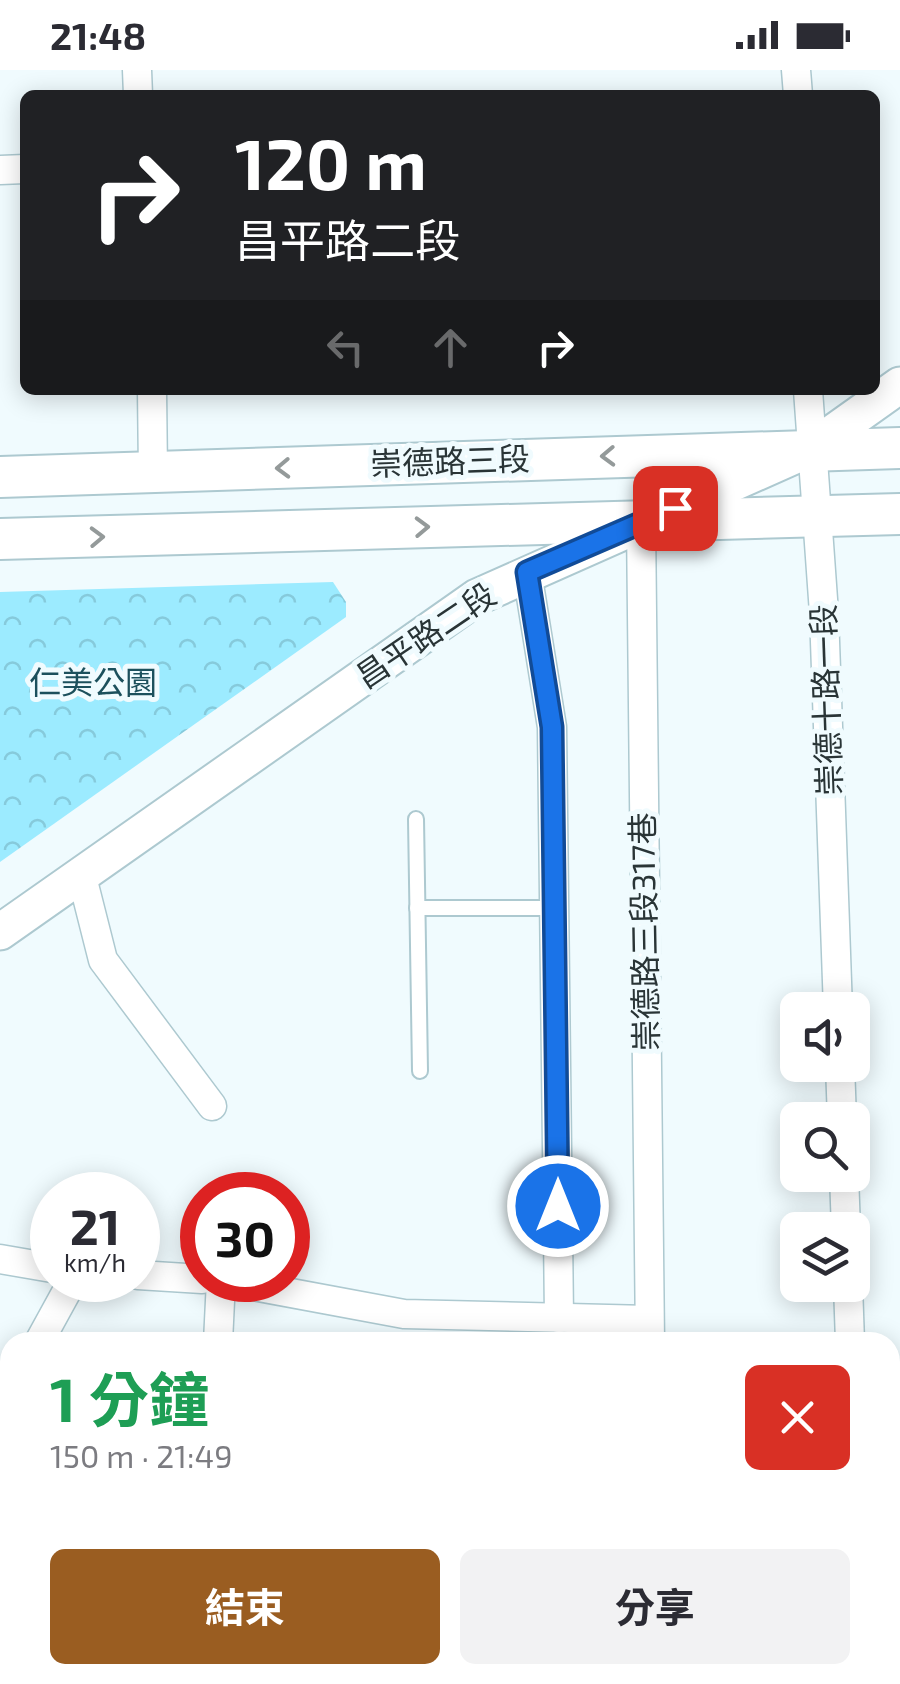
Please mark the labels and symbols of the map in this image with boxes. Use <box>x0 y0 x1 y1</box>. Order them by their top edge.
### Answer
street label: 崇德路三段 <box>369 438 531 482</box>
one-way arrow <box>599 445 615 466</box>
one-way arrow <box>274 458 290 479</box>
pin <box>633 466 718 551</box>
one-way arrow <box>415 517 431 538</box>
one-way arrow <box>90 526 106 547</box>
street label: 昌平路二段 <box>348 574 502 695</box>
street label: 崇德十路一段 <box>803 603 847 797</box>
park label: 仁美公園 <box>29 662 157 700</box>
street label: 崇德路三段317巷 <box>622 812 664 1052</box>
position arrow <box>506 1154 610 1258</box>
speed limit sign: 30 <box>180 1172 310 1302</box>

